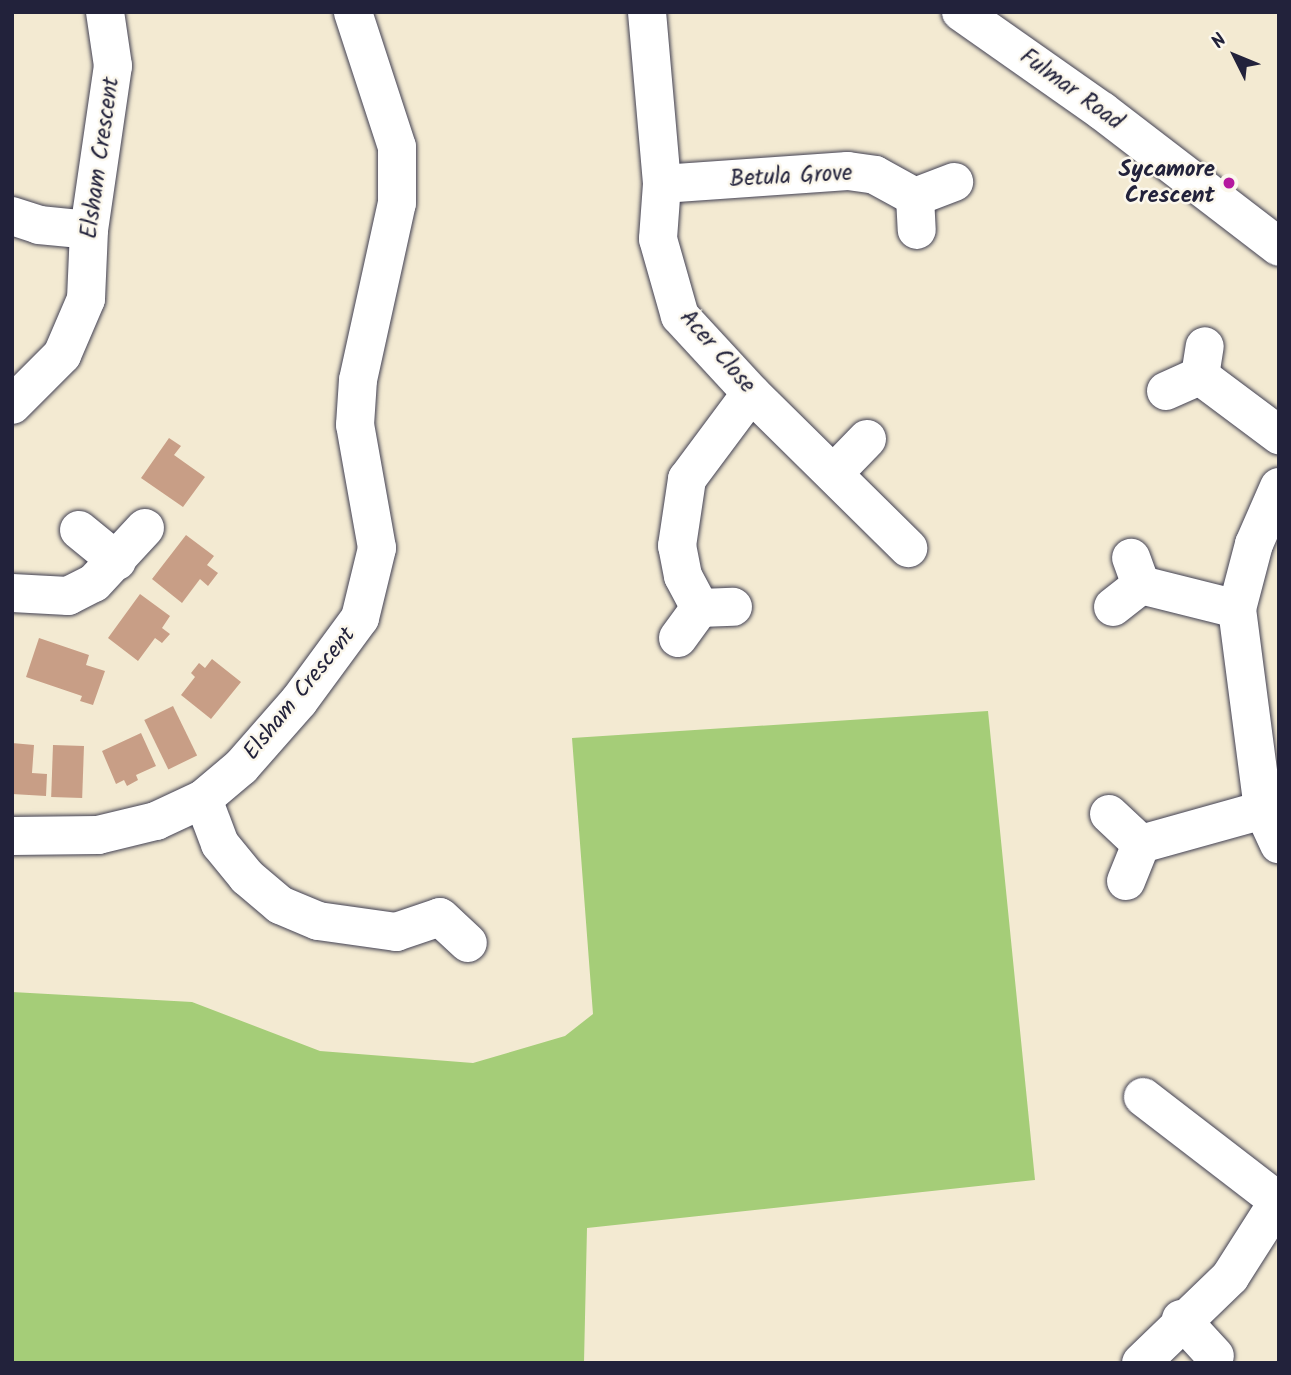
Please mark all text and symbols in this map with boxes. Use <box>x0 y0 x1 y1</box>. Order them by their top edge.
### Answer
north arrow <box>1200 21 1270 91</box>
text: N <box>1205 27 1235 56</box>
street label: Fulmar Road <box>1014 43 1128 137</box>
street label: Elsham Crescent <box>76 75 126 241</box>
place label: Sycamore Crescent <box>1118 156 1215 210</box>
street label: Betula Grove <box>729 160 853 194</box>
marker: Sycamore Crescent <box>1221 175 1237 191</box>
street label: Acer Close <box>673 305 761 399</box>
street label: Elsham Crescent <box>238 622 362 766</box>

